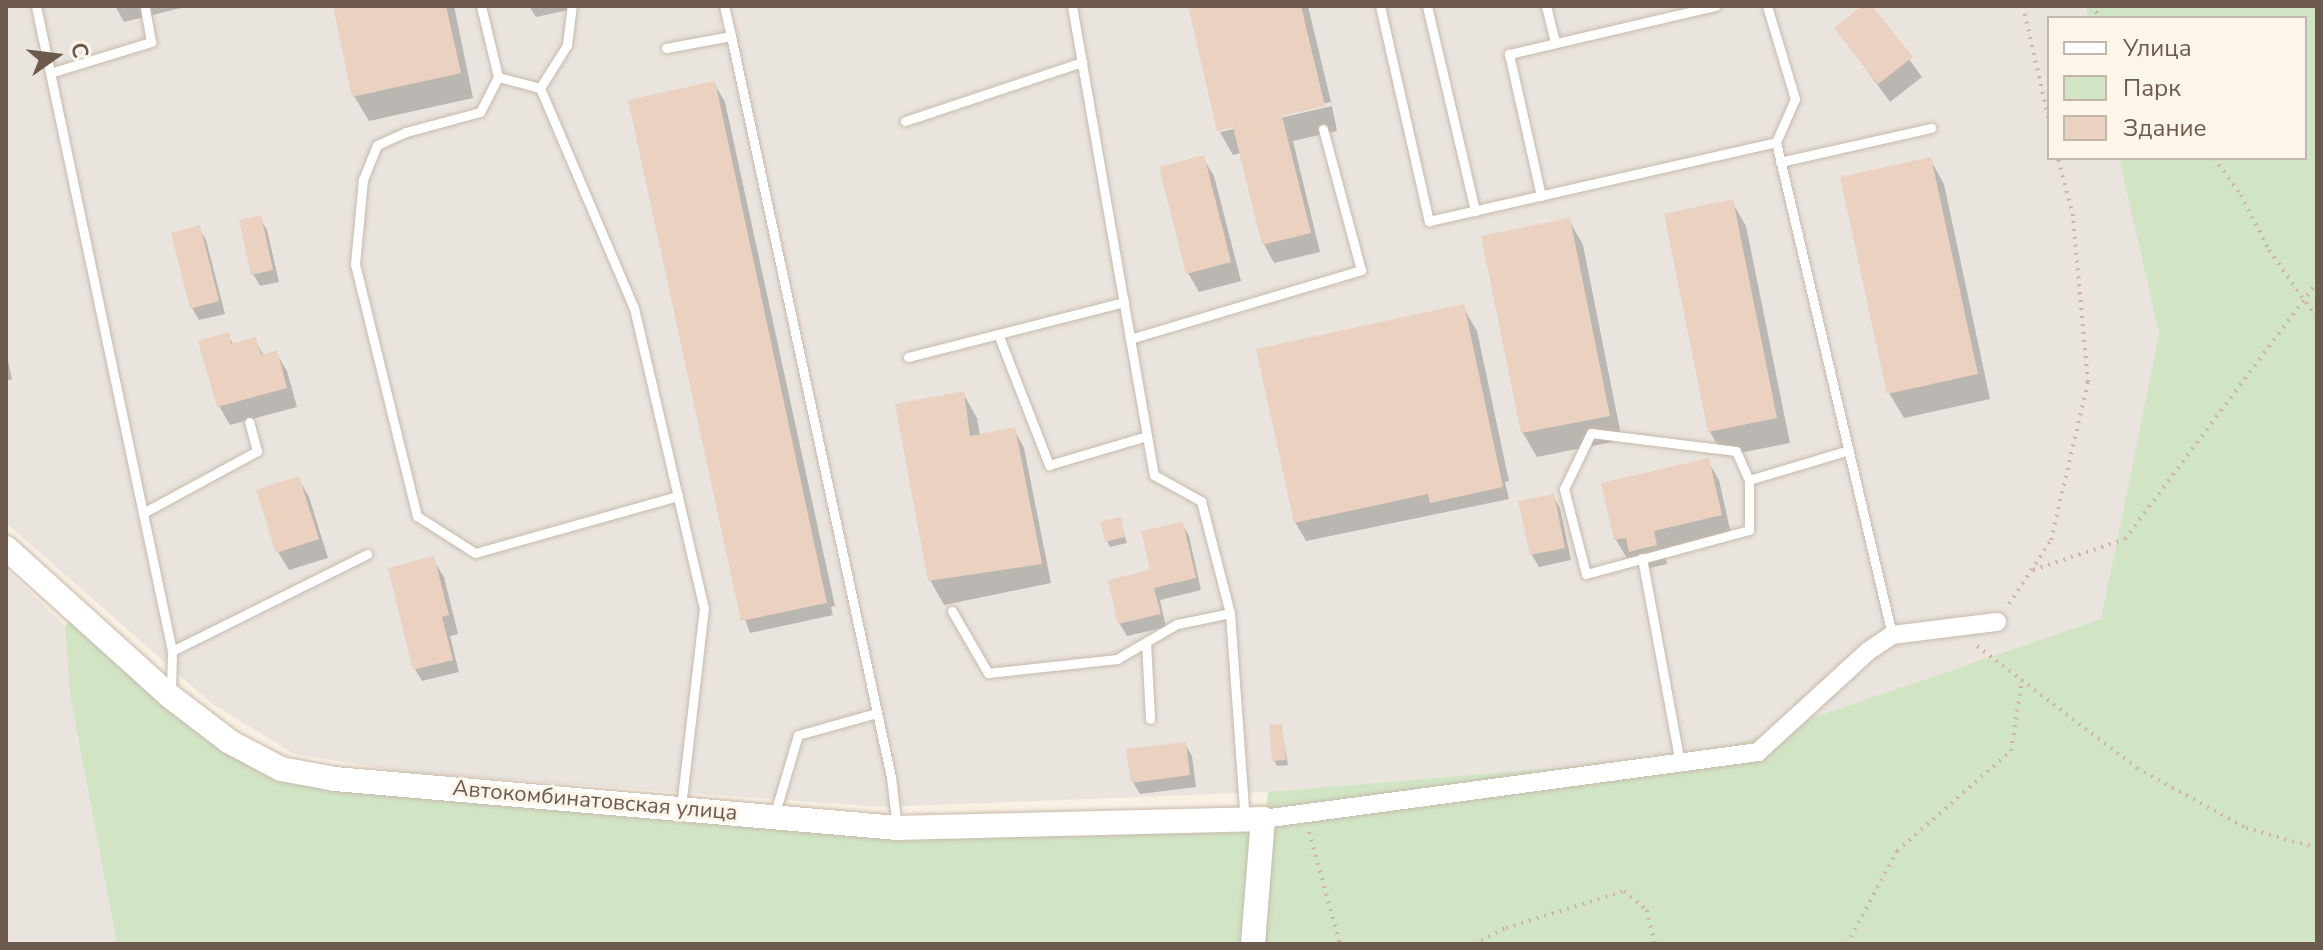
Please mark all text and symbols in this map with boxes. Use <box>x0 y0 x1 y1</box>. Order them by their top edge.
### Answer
north arrow <box>16 16 96 96</box>
legend <box>2047 16 2307 160</box>
text: Улица <box>2123 32 2192 64</box>
text: С <box>63 39 96 61</box>
text: Парк <box>2123 72 2181 104</box>
text: Здание <box>2123 112 2207 144</box>
street label: Автокомбинатовская улица <box>451 775 739 827</box>

